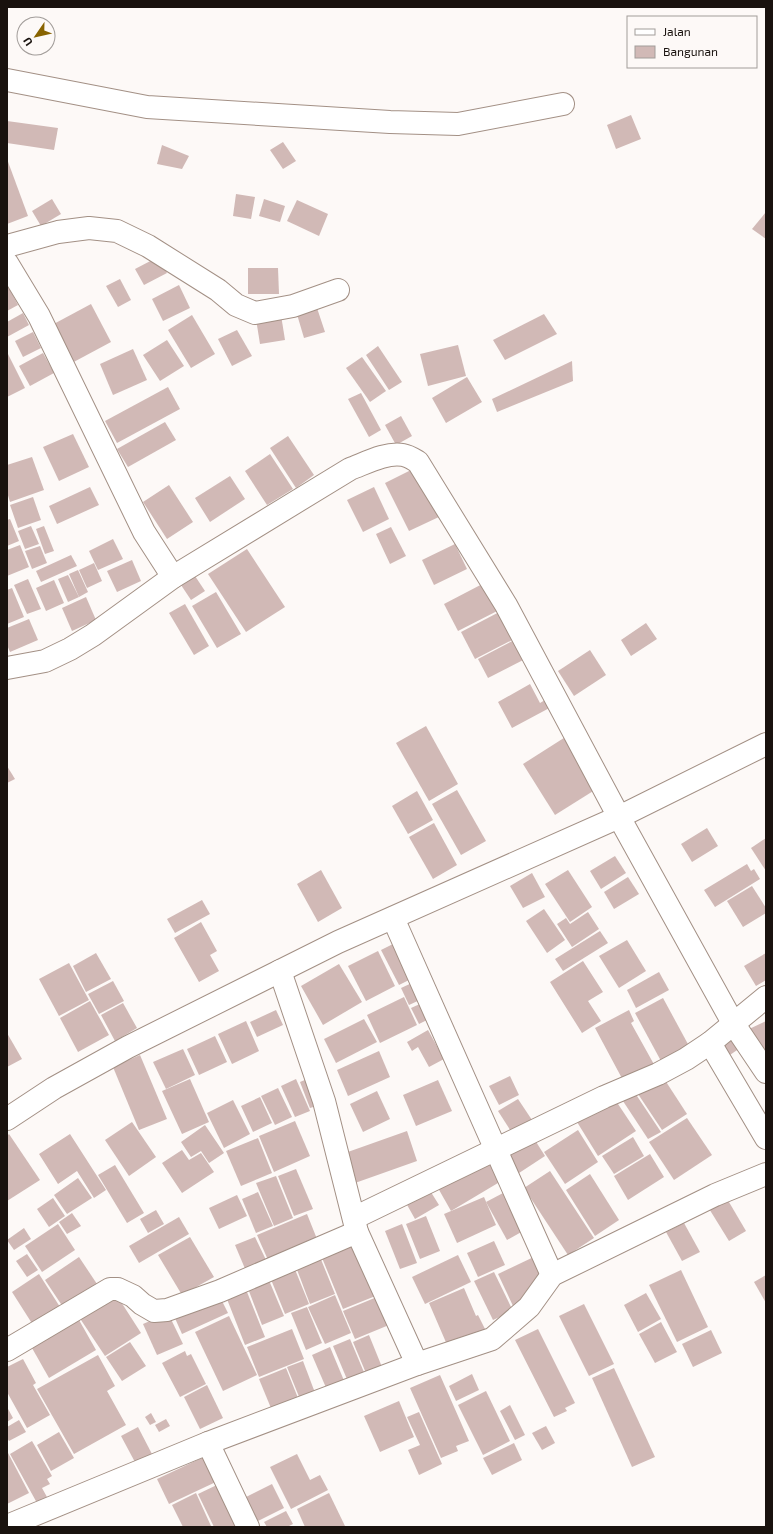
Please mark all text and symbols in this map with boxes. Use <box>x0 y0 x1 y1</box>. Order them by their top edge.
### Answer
north arrow <box>16 16 56 56</box>
legend <box>627 16 757 68</box>
text: Jalan <box>663 24 691 38</box>
text: U <box>20 35 35 49</box>
text: Bangunan <box>663 44 718 58</box>

